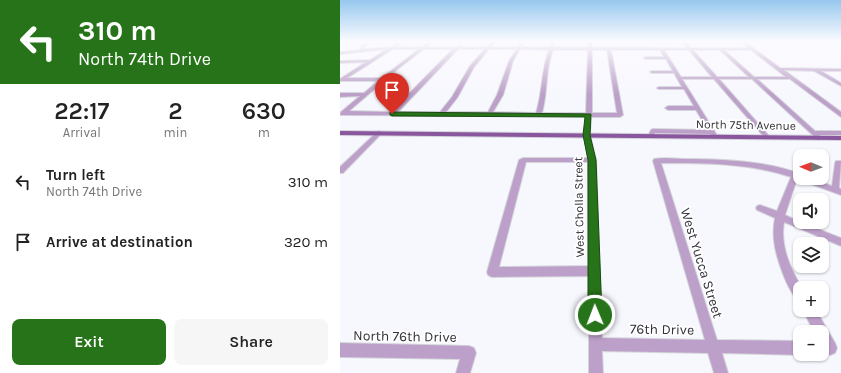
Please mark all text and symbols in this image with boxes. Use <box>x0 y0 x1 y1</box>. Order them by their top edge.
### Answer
text: 310 m <box>78 14 157 47</box>
icon: left <box>12 16 64 68</box>
text: North 74th Drive <box>78 48 211 70</box>
pin <box>375 73 409 114</box>
icon: arrive <box>381 79 403 101</box>
text: 22:17 <box>54 97 109 125</box>
text: 2 <box>168 97 183 125</box>
text: 630 <box>242 97 286 125</box>
street label: North 75th Avenue <box>696 117 796 133</box>
text: Arrival <box>63 125 101 140</box>
text: min <box>164 125 187 140</box>
text: m <box>258 125 270 140</box>
north arrow <box>793 149 829 185</box>
map controls <box>793 149 829 361</box>
street label: West Cholla Street <box>571 156 587 257</box>
text: Turn left <box>46 166 105 184</box>
icon: left <box>12 171 34 193</box>
text: 310 m <box>288 173 328 191</box>
text: North 74th Drive <box>46 184 142 199</box>
button: sound <box>793 193 829 229</box>
street label: West Yucca Street <box>677 206 726 320</box>
icon: arrive <box>12 231 34 253</box>
text: Arrive at destination <box>46 233 193 251</box>
text: 320 m <box>284 233 328 251</box>
button: layers <box>793 237 829 273</box>
button: + <box>793 281 829 317</box>
position arrow <box>574 294 616 336</box>
button: Exit <box>12 319 166 365</box>
button: Share <box>174 319 328 365</box>
street label: 76th Drive <box>630 320 694 339</box>
button: − <box>793 325 829 361</box>
street label: North 76th Drive <box>353 327 457 346</box>

